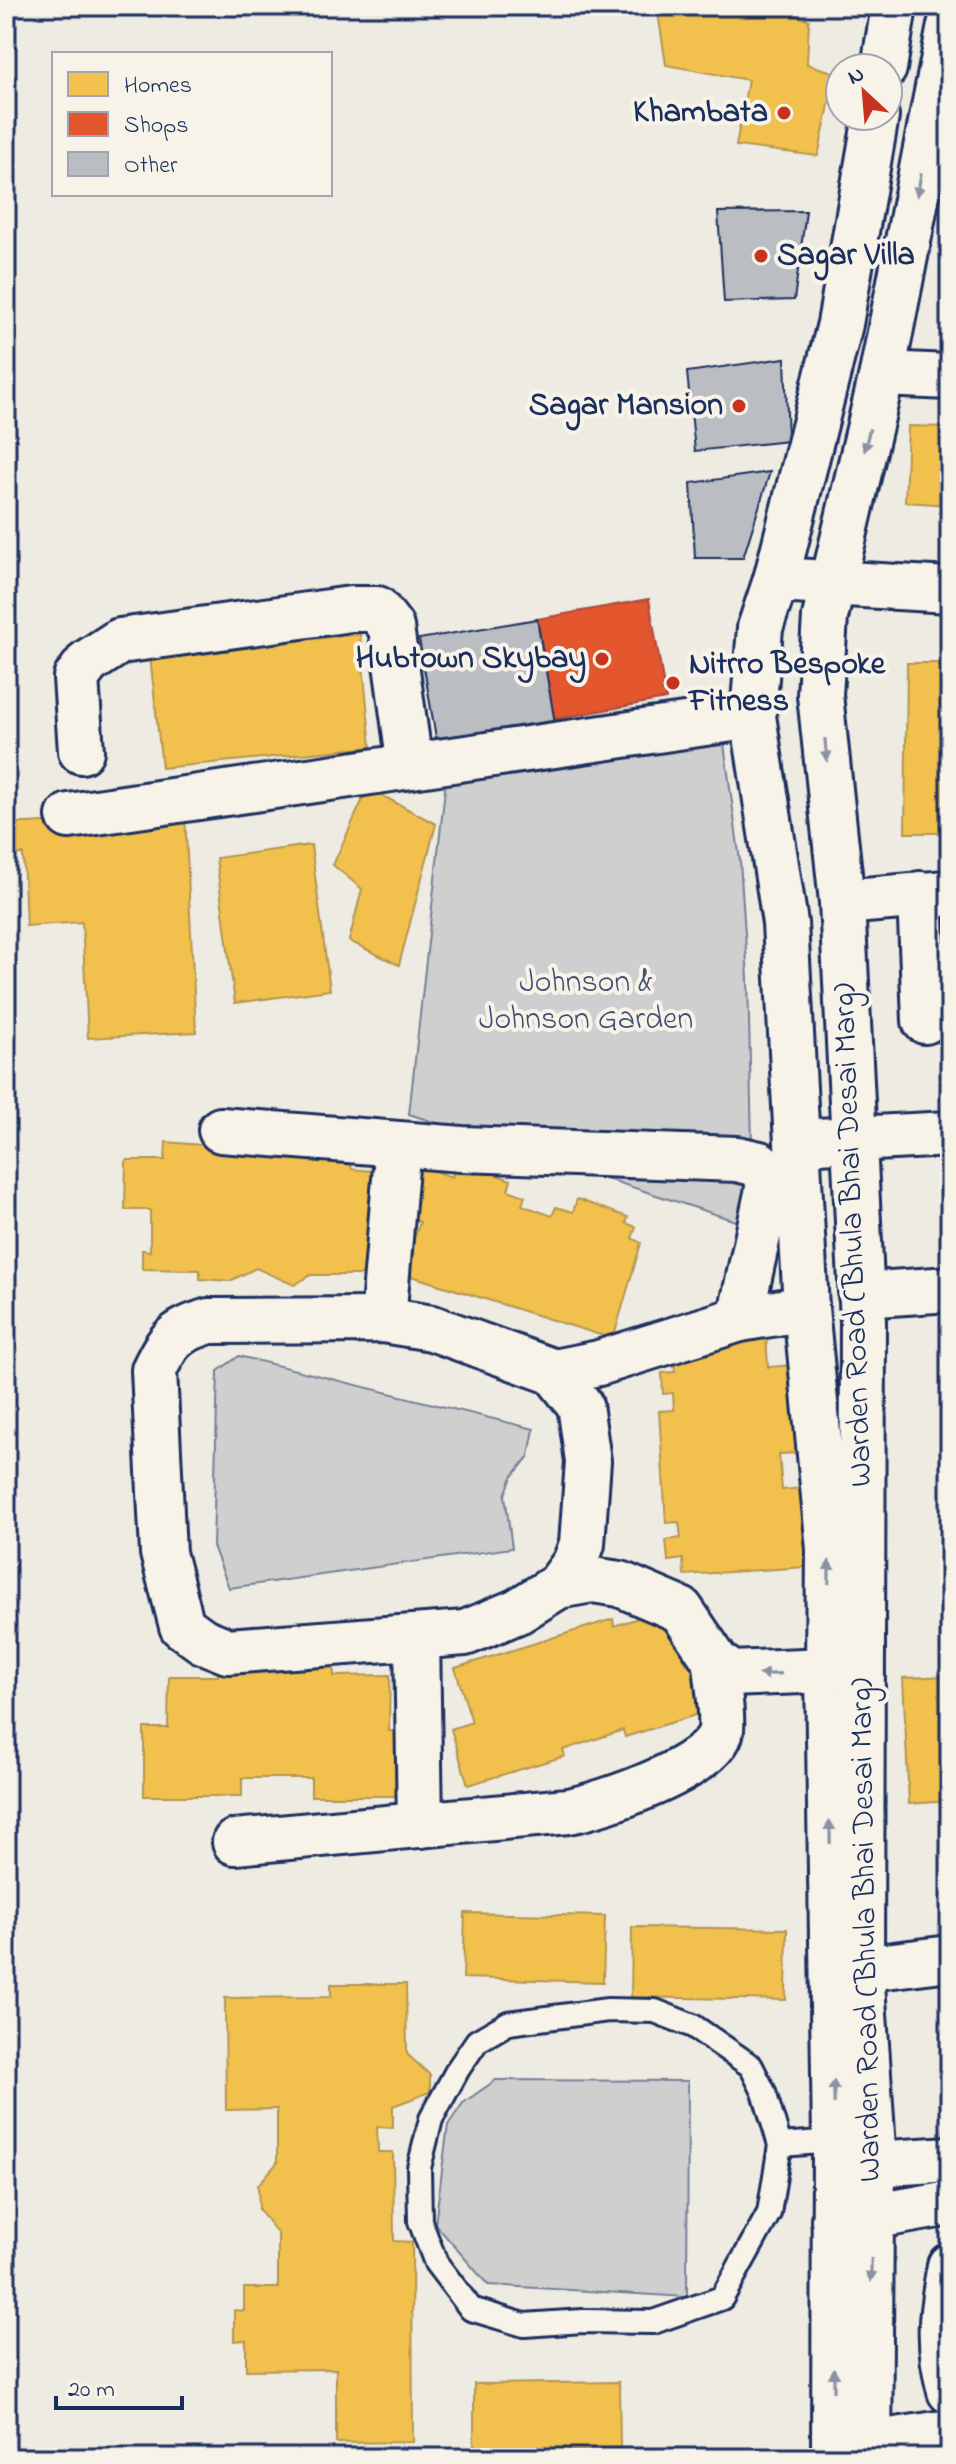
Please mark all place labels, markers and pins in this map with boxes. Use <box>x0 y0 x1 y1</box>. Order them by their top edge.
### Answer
place label: Khambata <box>633 90 768 137</box>
marker: Khambata <box>775 104 793 122</box>
place label: Sagar Villa <box>777 233 915 281</box>
marker: Sagar Villa <box>752 247 770 265</box>
place label: Sagar Mansion <box>529 383 723 431</box>
marker: Sagar Mansion <box>730 397 748 415</box>
place label: Hubtown Skybay <box>356 636 586 684</box>
place label: Nitrro Bespoke Fitness <box>687 642 887 726</box>
marker: Hubtown Skybay <box>593 650 611 668</box>
marker: Nitrro Bespoke Fitness <box>664 674 682 692</box>

